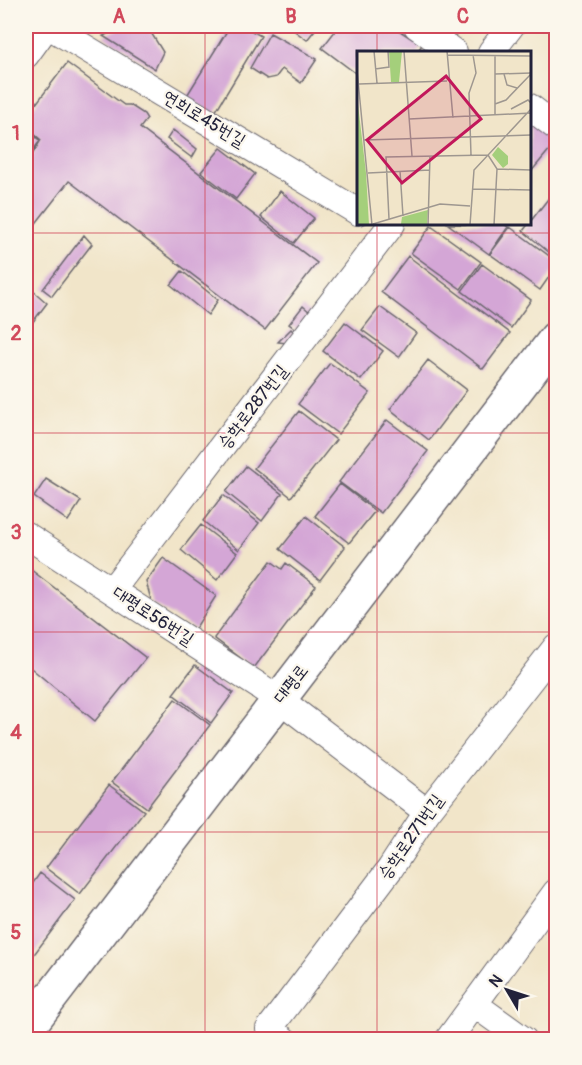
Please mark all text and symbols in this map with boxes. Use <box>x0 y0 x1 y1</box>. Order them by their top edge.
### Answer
text: A <box>113 4 126 29</box>
text: B <box>285 4 297 29</box>
text: C <box>457 4 469 29</box>
inset map <box>357 51 531 225</box>
street label: 연희로45번길 <box>158 85 250 153</box>
text: 1 <box>12 121 20 146</box>
text: 2 <box>10 321 22 346</box>
street label: 승학로287번길 <box>213 360 293 454</box>
text: 3 <box>10 520 22 545</box>
street label: 대평로56번길 <box>108 581 199 651</box>
street label: 대평로 <box>269 660 313 708</box>
text: 4 <box>10 720 22 745</box>
street label: 승학로271번길 <box>373 789 449 884</box>
text: 5 <box>11 920 22 945</box>
north arrow <box>477 960 537 1020</box>
text: N <box>485 971 507 992</box>

